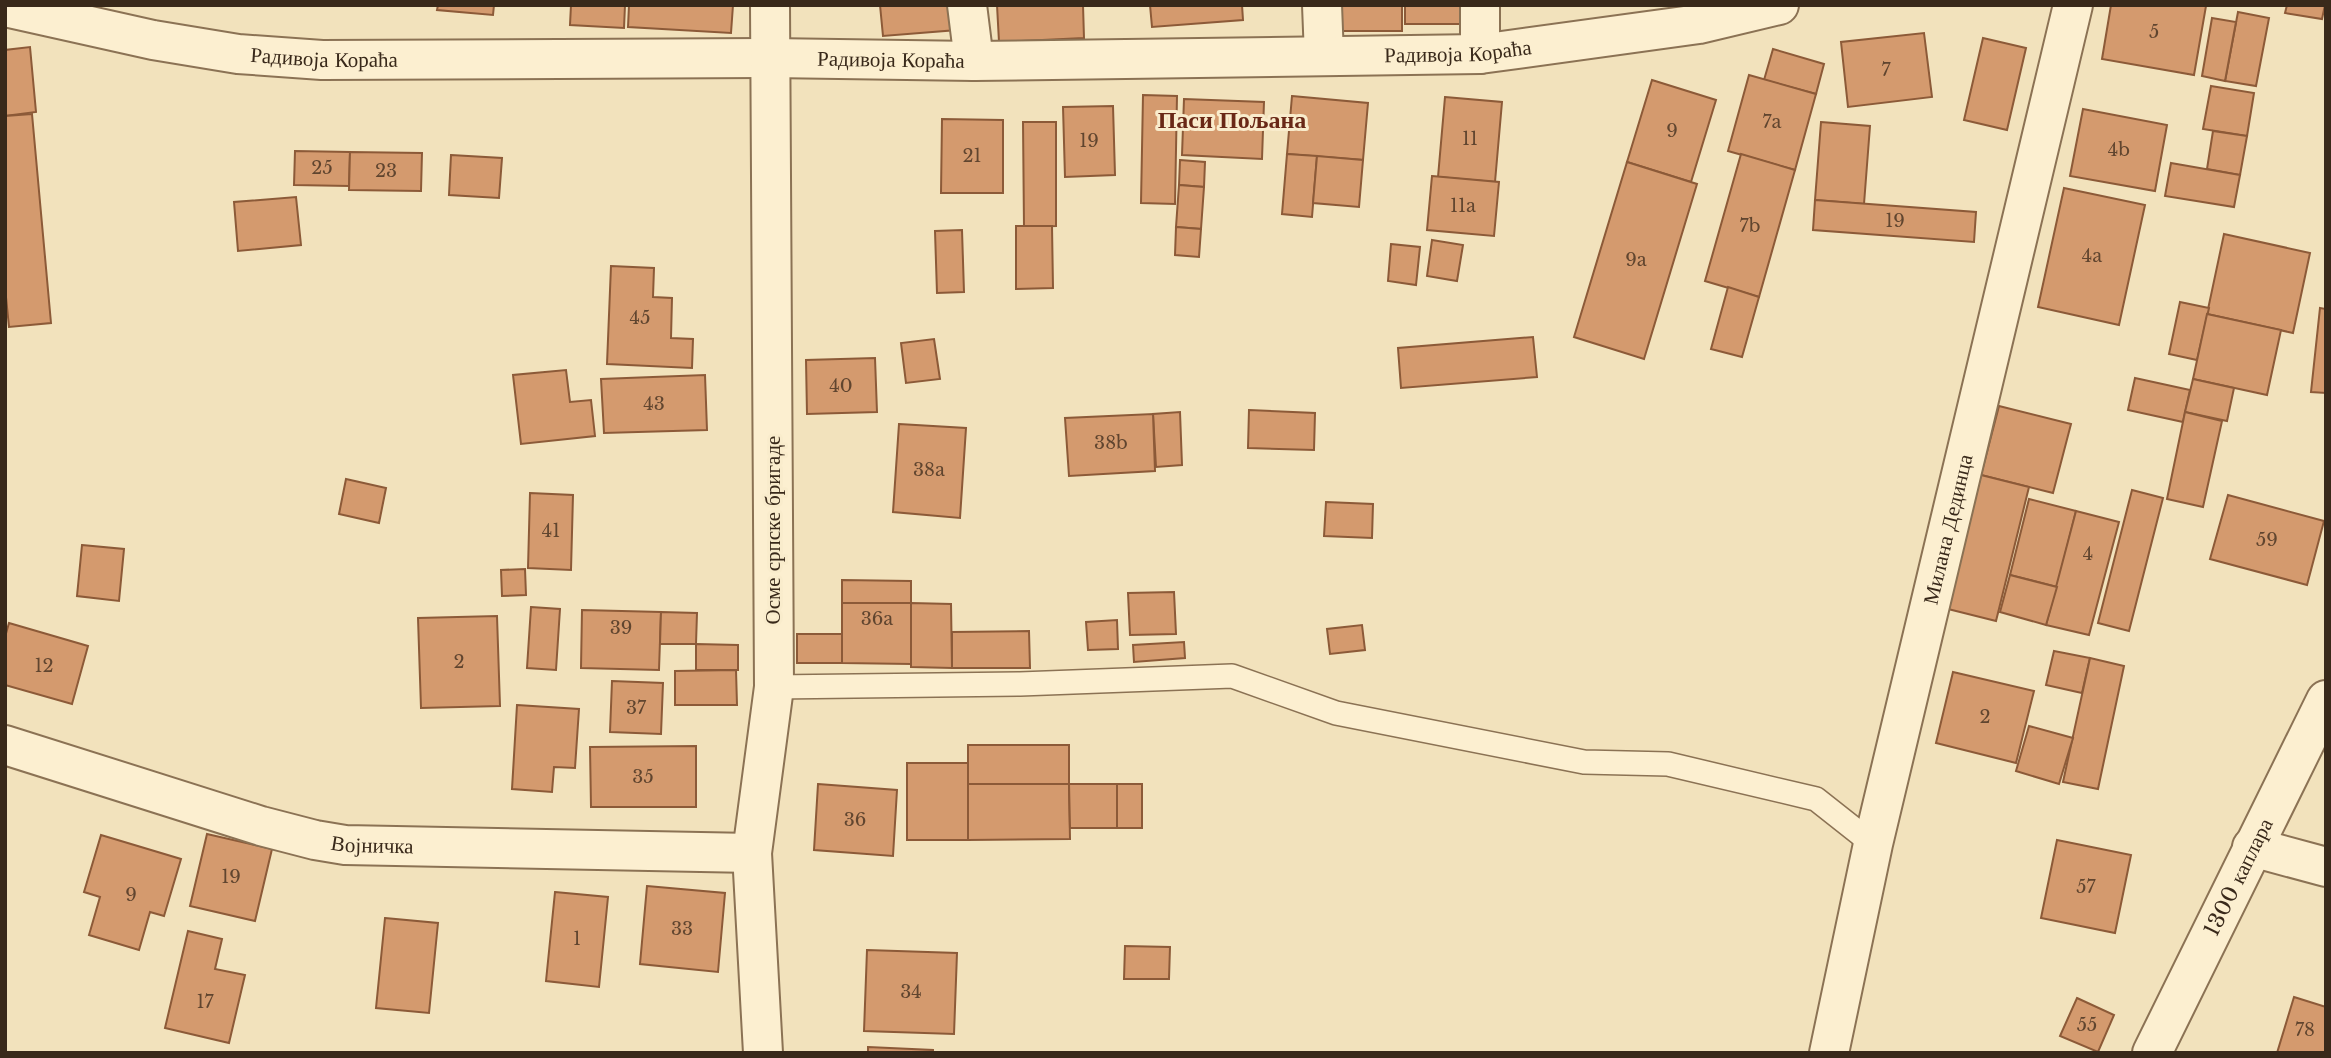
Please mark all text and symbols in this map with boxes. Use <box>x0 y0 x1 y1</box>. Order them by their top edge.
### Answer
house number: 5 <box>2149 21 2159 43</box>
street label: Радивоја Кораћа <box>1384 34 1534 68</box>
street label: Радивоја Кораћа <box>249 42 399 73</box>
street label: Радивоја Кораћа <box>817 46 966 74</box>
house number: 7 <box>1881 59 1891 81</box>
district label: Паси Пољана <box>1158 105 1306 134</box>
house number: 7a <box>1762 111 1782 133</box>
house number: 9 <box>1666 120 1678 142</box>
house number: 11 <box>1462 128 1478 150</box>
house number: 19 <box>1079 130 1099 152</box>
house number: 4b <box>2108 139 2130 161</box>
house number: 21 <box>962 145 982 167</box>
house number: 25 <box>311 157 333 179</box>
house number: 23 <box>375 160 397 182</box>
house number: 11a <box>1450 195 1476 217</box>
house number: 19 <box>1885 210 1905 232</box>
house number: 7b <box>1740 215 1760 237</box>
house number: 4a <box>2082 245 2102 267</box>
house number: 9a <box>1625 249 1647 271</box>
house number: 45 <box>630 307 650 329</box>
house number: 40 <box>829 375 853 397</box>
house number: 43 <box>643 393 665 415</box>
house number: 38b <box>1094 432 1128 454</box>
street label: Осме српске бригаде <box>760 436 786 624</box>
street label: Милана Дединца <box>1918 451 1979 607</box>
house number: 38a <box>913 459 945 481</box>
house number: 41 <box>542 520 560 542</box>
house number: 59 <box>2256 529 2278 551</box>
house number: 4 <box>2083 543 2093 565</box>
house number: 36a <box>861 608 893 630</box>
house number: 39 <box>610 617 632 639</box>
house number: 2 <box>453 651 465 673</box>
house number: 12 <box>34 655 54 677</box>
house number: 37 <box>626 697 647 719</box>
house number: 2 <box>1979 706 1991 728</box>
house number: 35 <box>632 766 654 788</box>
house number: 36 <box>844 809 866 831</box>
street label: 1300 каплара <box>2199 813 2279 940</box>
street label: Војничка <box>329 830 415 859</box>
house number: 19 <box>221 866 241 888</box>
house number: 57 <box>2076 876 2097 898</box>
house number: 9 <box>125 884 137 906</box>
house number: 33 <box>671 918 693 940</box>
house number: 1 <box>573 928 581 950</box>
house number: 34 <box>900 981 922 1003</box>
house number: 17 <box>196 991 214 1013</box>
house number: 55 <box>2077 1014 2097 1036</box>
house number: 78 <box>2295 1019 2315 1041</box>

